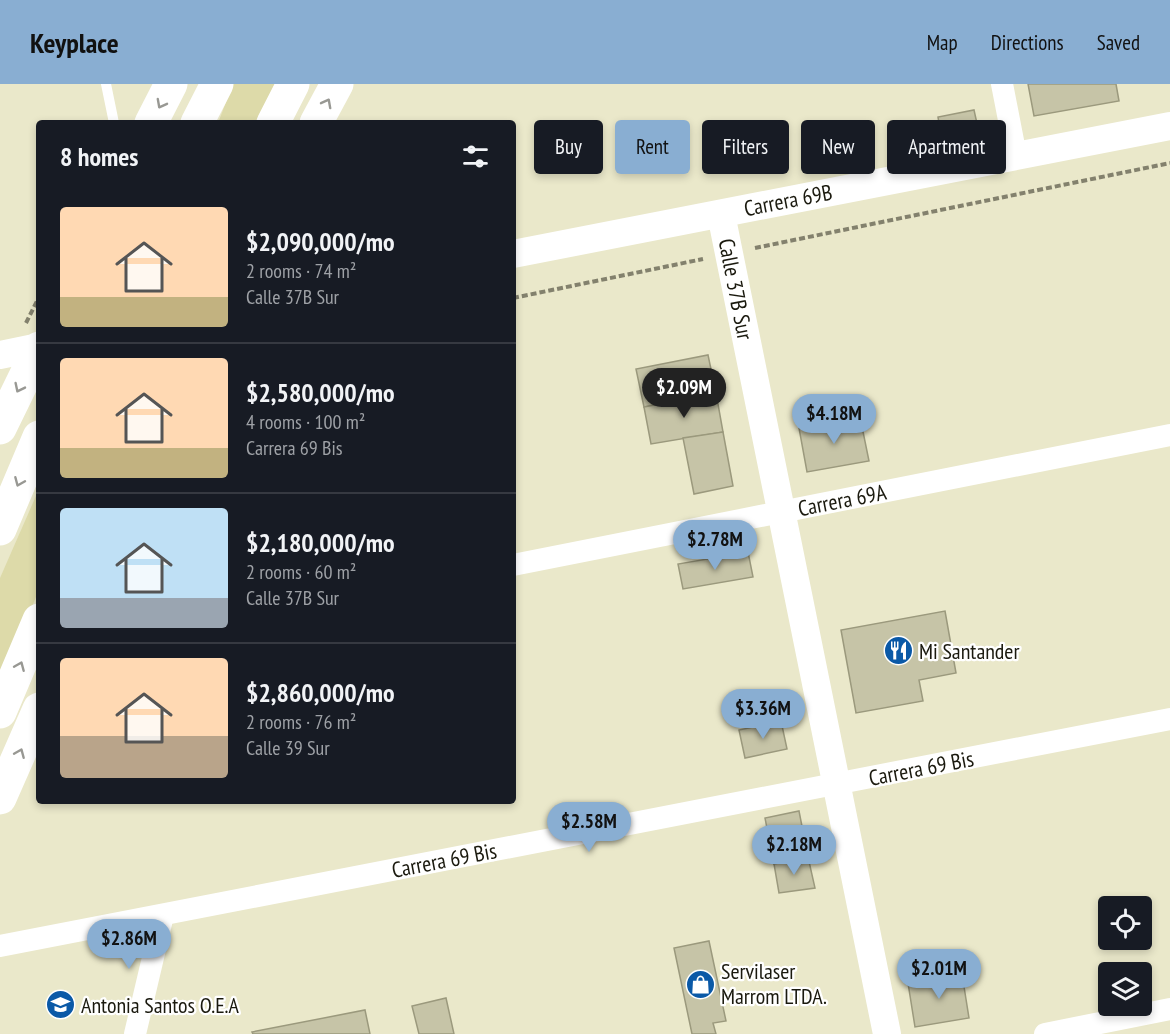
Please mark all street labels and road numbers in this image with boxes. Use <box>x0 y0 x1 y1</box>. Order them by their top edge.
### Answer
street label: Carrera 69B <box>741 178 835 222</box>
street label: Calle 37B Sur <box>712 236 760 342</box>
street label: Carrera 69A <box>795 478 889 522</box>
street label: Carrera 69 Bis <box>866 744 976 792</box>
street label: Carrera 69 Bis <box>389 836 499 884</box>

